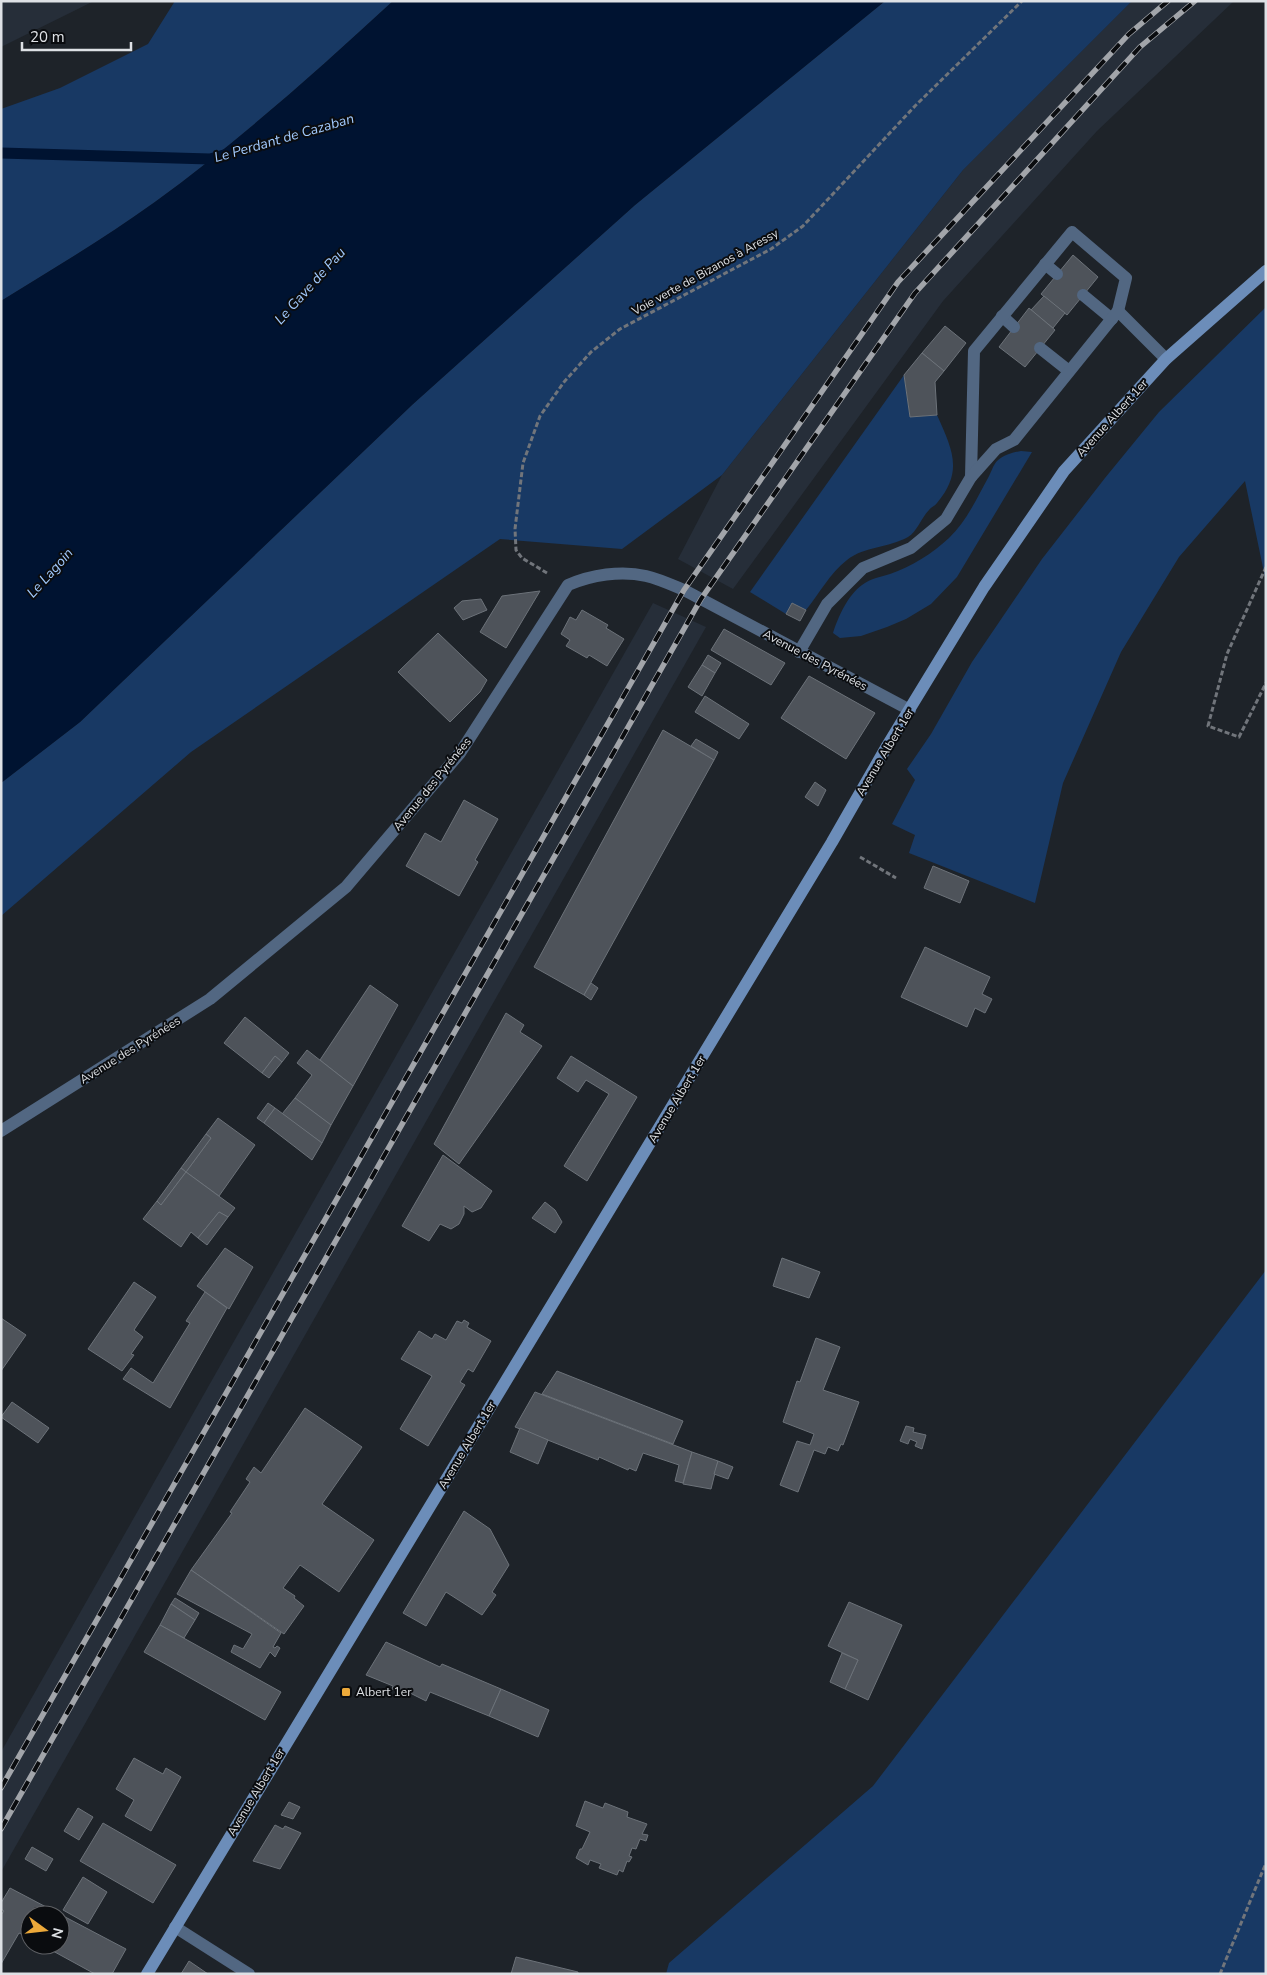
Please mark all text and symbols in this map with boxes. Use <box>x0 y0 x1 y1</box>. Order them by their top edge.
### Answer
scale bar <box>22 20 131 52</box>
text: 20 m <box>30 27 65 47</box>
water label: Le Perdant de Cazaban <box>212 109 356 167</box>
street label: Voie verte de Bizanos à Aressy <box>628 225 782 320</box>
water label: Le Gave de Pau <box>270 243 350 328</box>
street label: Avenue Albert 1er <box>1073 375 1152 460</box>
water label: Le Lagoin <box>23 544 77 602</box>
street label: Avenue des Pyrénées <box>760 626 870 694</box>
street label: Avenue Albert 1er <box>853 705 918 799</box>
street label: Avenue des Pyrénées <box>389 734 475 834</box>
street label: Avenue des Pyrénées <box>77 1012 184 1087</box>
street label: Avenue Albert 1er <box>645 1052 710 1146</box>
street label: Avenue Albert 1er <box>435 1398 500 1492</box>
place label: Albert 1er <box>356 1684 412 1700</box>
marker: Albert 1er <box>340 1686 352 1698</box>
street label: Avenue Albert 1er <box>224 1745 289 1839</box>
north arrow <box>20 1905 70 1955</box>
text: N <box>47 1926 68 1941</box>

